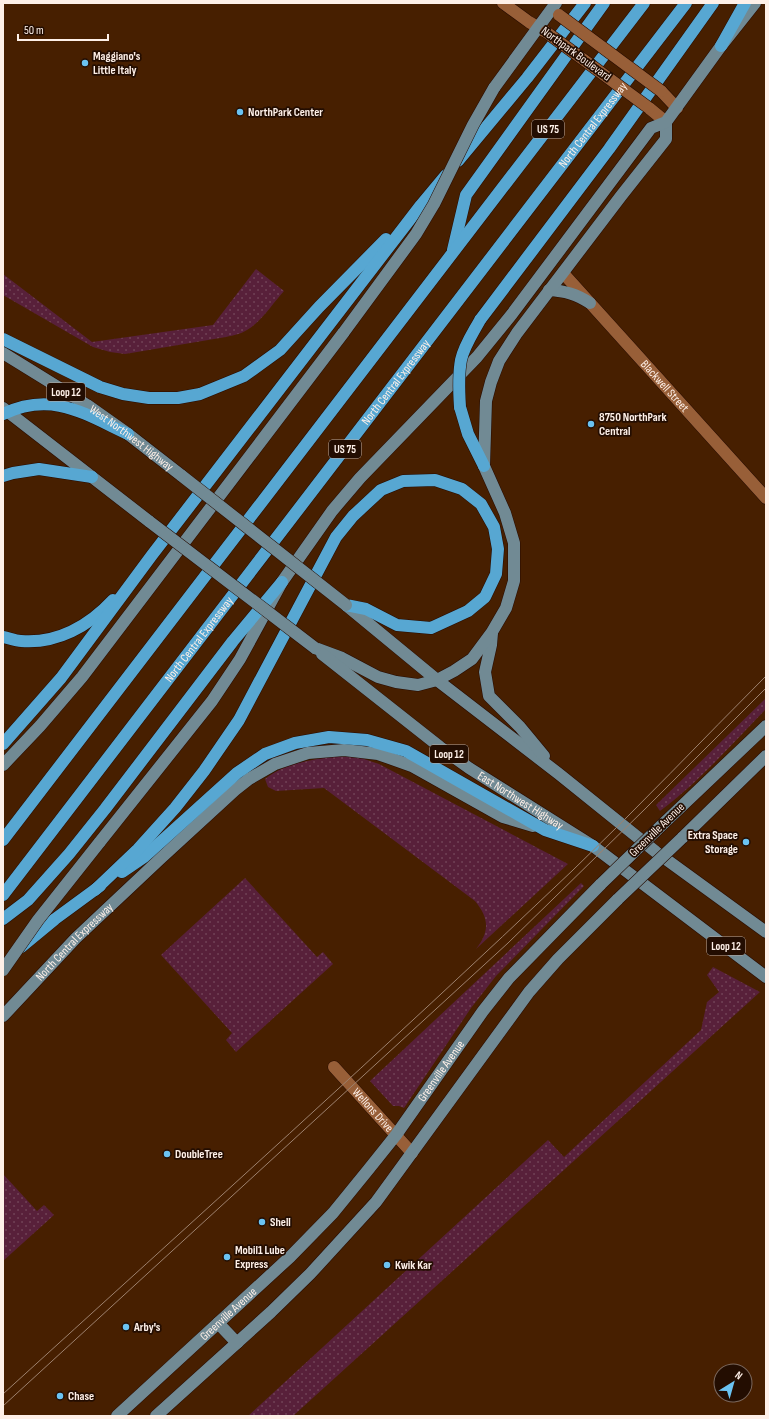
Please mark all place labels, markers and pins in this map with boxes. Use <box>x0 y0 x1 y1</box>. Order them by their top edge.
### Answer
place label: Maggiano's Little Italy <box>93 49 141 78</box>
marker: Maggiano's Little Italy <box>80 58 90 68</box>
place label: NorthPark Center <box>248 105 323 120</box>
marker: NorthPark Center <box>235 107 245 117</box>
place label: 8750 NorthPark Central <box>599 410 667 439</box>
marker: 8750 NorthPark Central <box>586 419 596 429</box>
place label: Extra Space Storage <box>688 828 738 857</box>
marker: Extra Space Storage <box>741 837 751 847</box>
place label: DoubleTree <box>175 1147 223 1162</box>
marker: DoubleTree <box>162 1149 172 1159</box>
place label: Shell <box>270 1215 291 1230</box>
marker: Shell <box>257 1217 267 1227</box>
place label: Mobil1 Lube Express <box>235 1243 285 1272</box>
marker: Mobil1 Lube Express <box>222 1252 232 1262</box>
place label: Kwik Kar <box>395 1258 432 1273</box>
marker: Kwik Kar <box>382 1260 392 1270</box>
place label: Arby's <box>133 1320 161 1335</box>
marker: Arby's <box>121 1322 131 1332</box>
place label: Chase <box>68 1389 94 1404</box>
marker: Chase <box>55 1391 65 1401</box>

